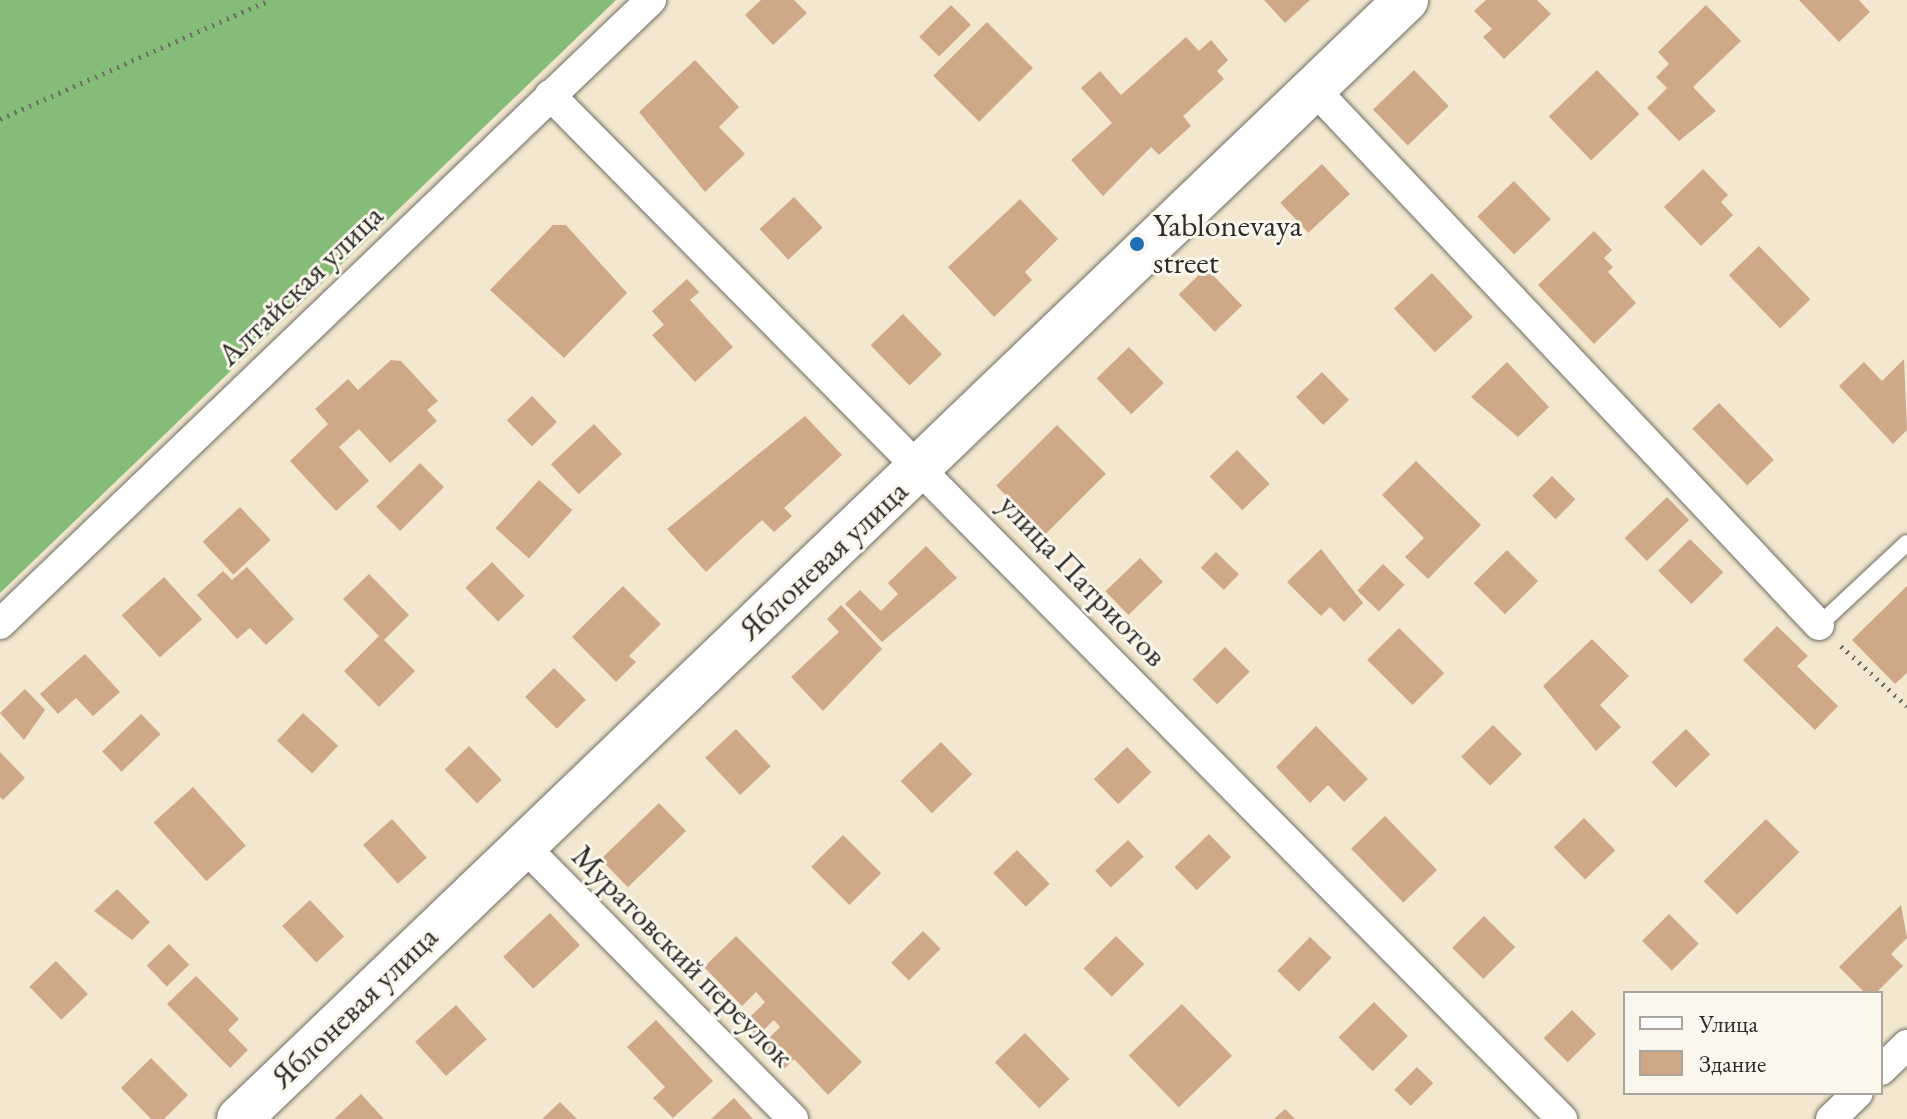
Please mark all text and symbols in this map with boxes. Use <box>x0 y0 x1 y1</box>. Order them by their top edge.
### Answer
street label: Алтайская улица <box>209 196 391 374</box>
place label: Yablonevaya street <box>1153 207 1302 282</box>
marker: Yablonevaya street <box>1128 235 1146 253</box>
street label: Яблоневая улица <box>730 472 916 648</box>
street label: улица Патриотов <box>991 486 1175 674</box>
street label: Муратовский переулок <box>564 837 802 1075</box>
street label: Яблоневая улица <box>262 918 446 1096</box>
legend <box>1623 991 1883 1095</box>
text: Улица <box>1699 1008 1758 1039</box>
text: Здание <box>1699 1048 1766 1079</box>

